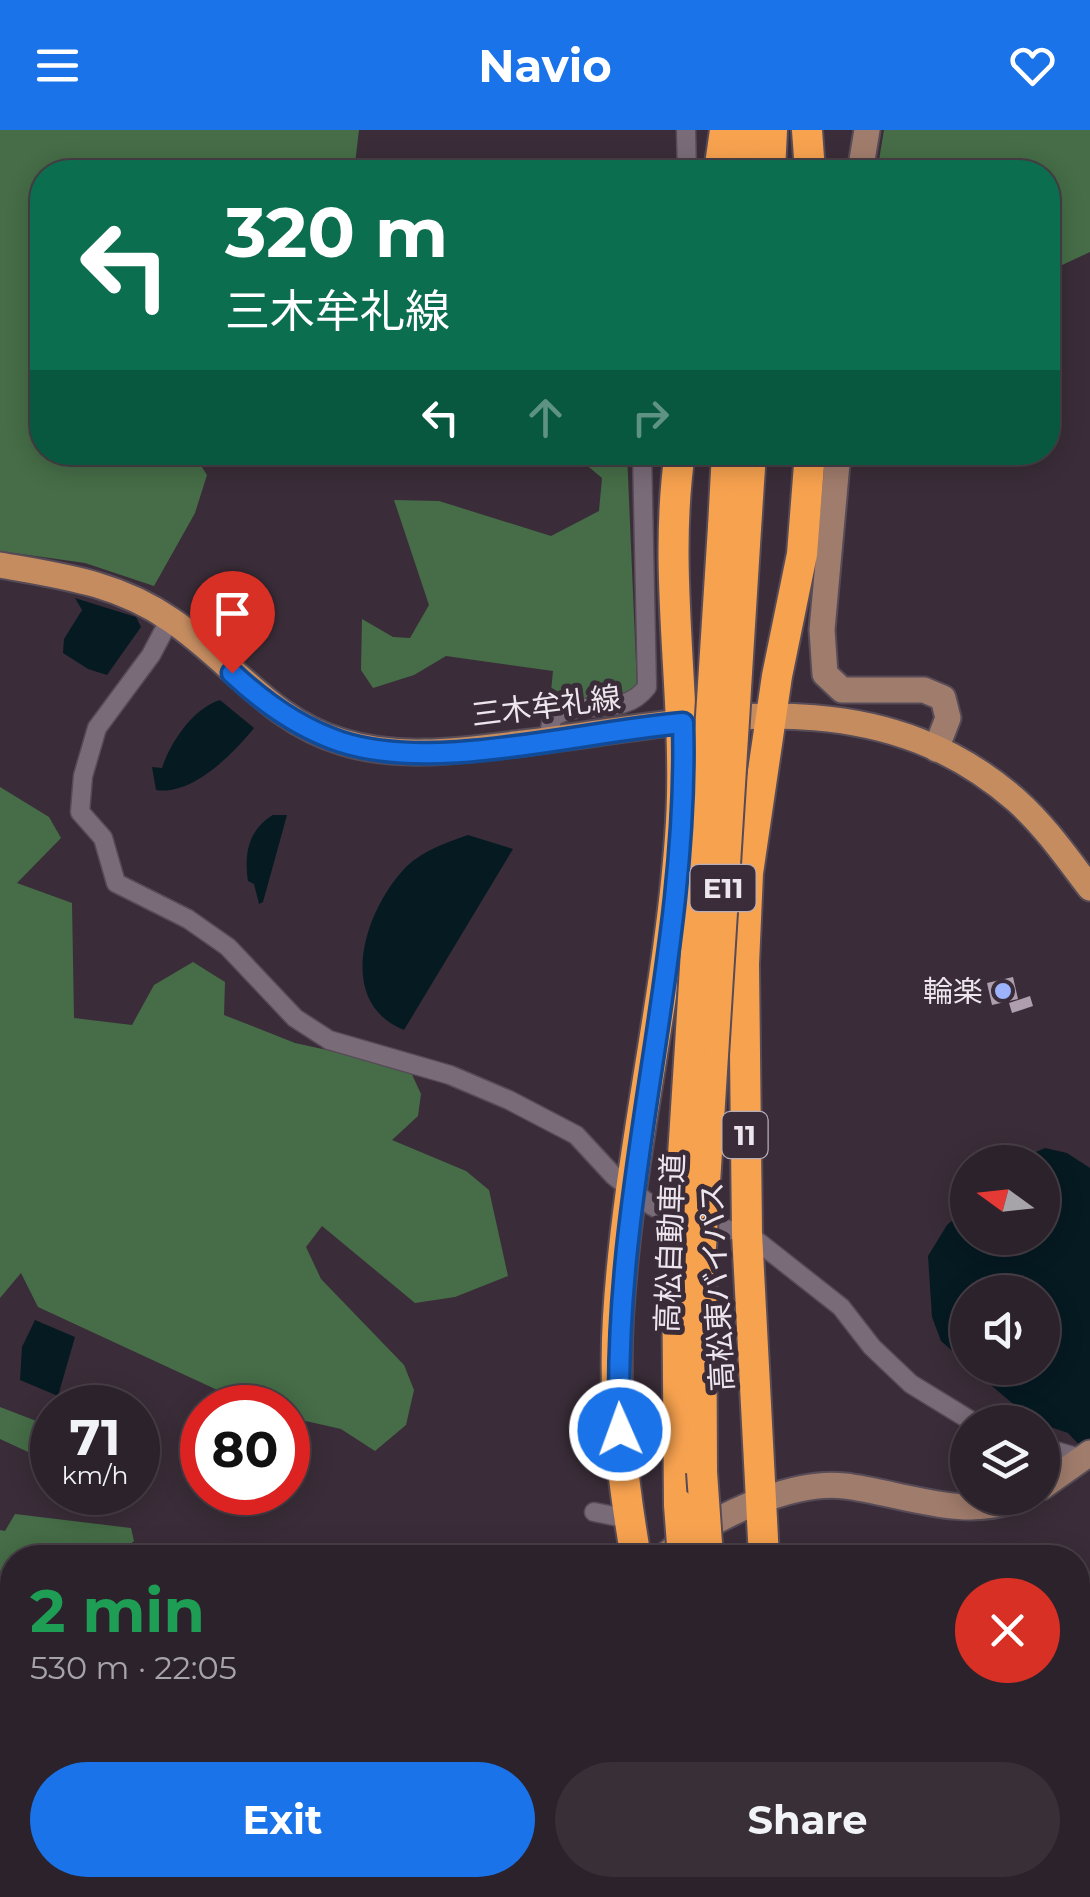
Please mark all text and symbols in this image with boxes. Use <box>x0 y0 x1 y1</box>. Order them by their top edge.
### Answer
icon: menu <box>30 38 85 93</box>
text: Navio <box>478 38 612 93</box>
icon: heart <box>1005 38 1060 93</box>
text: 320 m <box>225 189 448 275</box>
icon: left <box>60 200 190 330</box>
text: 三木牟礼線 <box>225 283 450 338</box>
icon: left <box>413 390 468 445</box>
icon: ahead <box>518 390 573 445</box>
icon: right <box>623 390 678 445</box>
pin <box>190 571 275 674</box>
icon: arrive <box>205 586 260 641</box>
street label: 三木牟礼線 <box>469 678 623 734</box>
road number: E11 <box>690 865 756 911</box>
place label: 輪楽 <box>923 973 983 1010</box>
marker: 輪楽 <box>992 980 1014 1002</box>
road number: 11 <box>722 1112 768 1158</box>
north arrow <box>950 1145 1060 1255</box>
map controls <box>950 1145 1060 1515</box>
street label: 高松自動車道 <box>648 1152 692 1334</box>
street label: 高松東バイパス <box>693 1181 741 1393</box>
button: sound <box>950 1275 1060 1385</box>
position arrow <box>568 1378 672 1482</box>
speed limit sign: 80 <box>180 1385 310 1515</box>
button: layers <box>950 1405 1060 1515</box>
text: 71 <box>69 1407 121 1468</box>
text: km/h <box>62 1460 128 1490</box>
text: 2 min <box>30 1574 205 1647</box>
button: close <box>955 1578 1060 1683</box>
text: 530 m · 22:05 <box>30 1648 237 1687</box>
button: Exit <box>30 1762 535 1877</box>
button: Share <box>555 1762 1060 1877</box>

